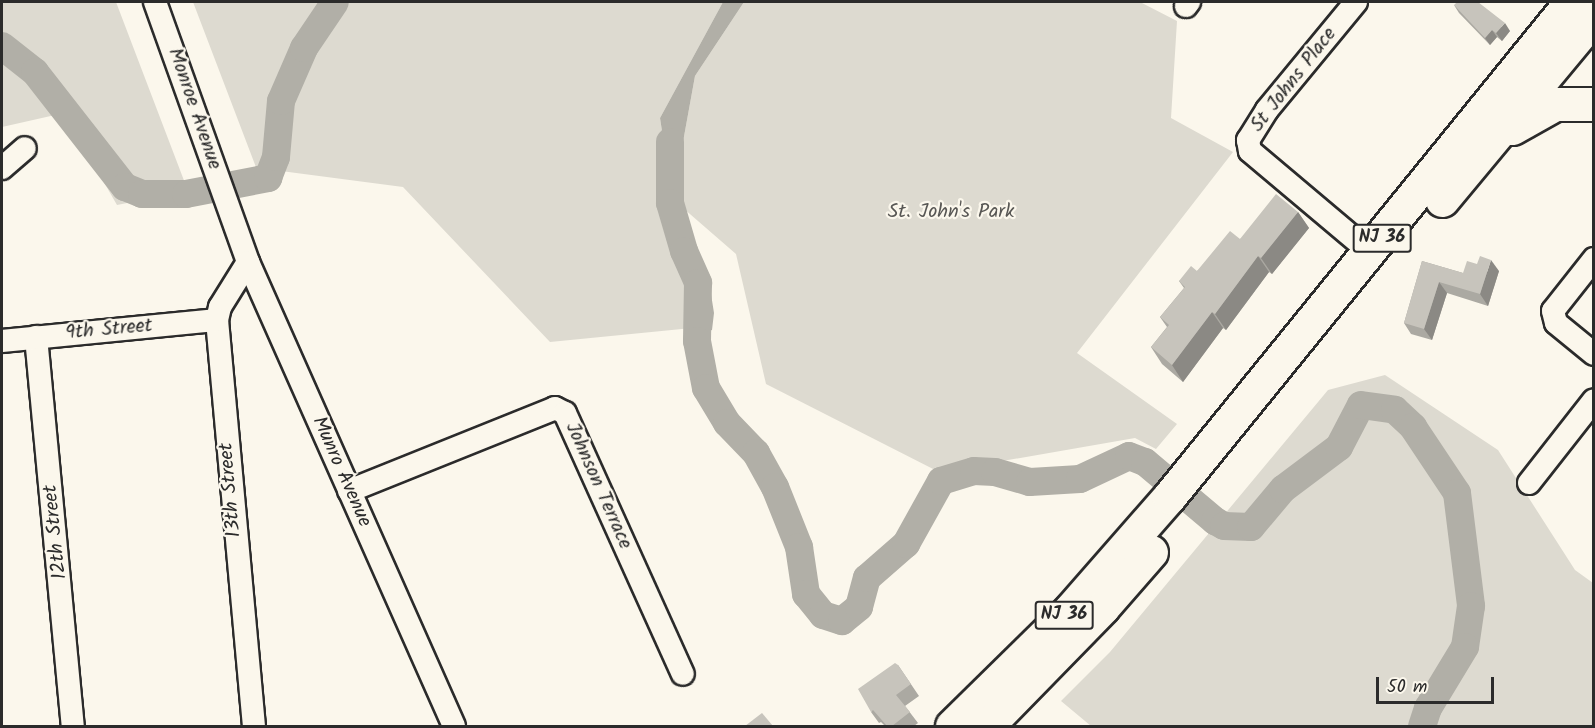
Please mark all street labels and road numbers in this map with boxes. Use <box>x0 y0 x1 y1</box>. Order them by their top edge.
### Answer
street label: St Johns Place <box>1246 23 1342 137</box>
street label: Monroe Avenue <box>162 45 226 173</box>
road number: NJ 36 <box>1352 223 1412 253</box>
street label: 9th Street <box>65 314 153 346</box>
street label: Munro Avenue <box>306 413 376 531</box>
street label: Johnson Terrace <box>559 419 637 553</box>
street label: 13th Street <box>215 442 247 538</box>
street label: 12th Street <box>39 483 73 581</box>
road number: NJ 36 <box>1034 600 1094 630</box>

